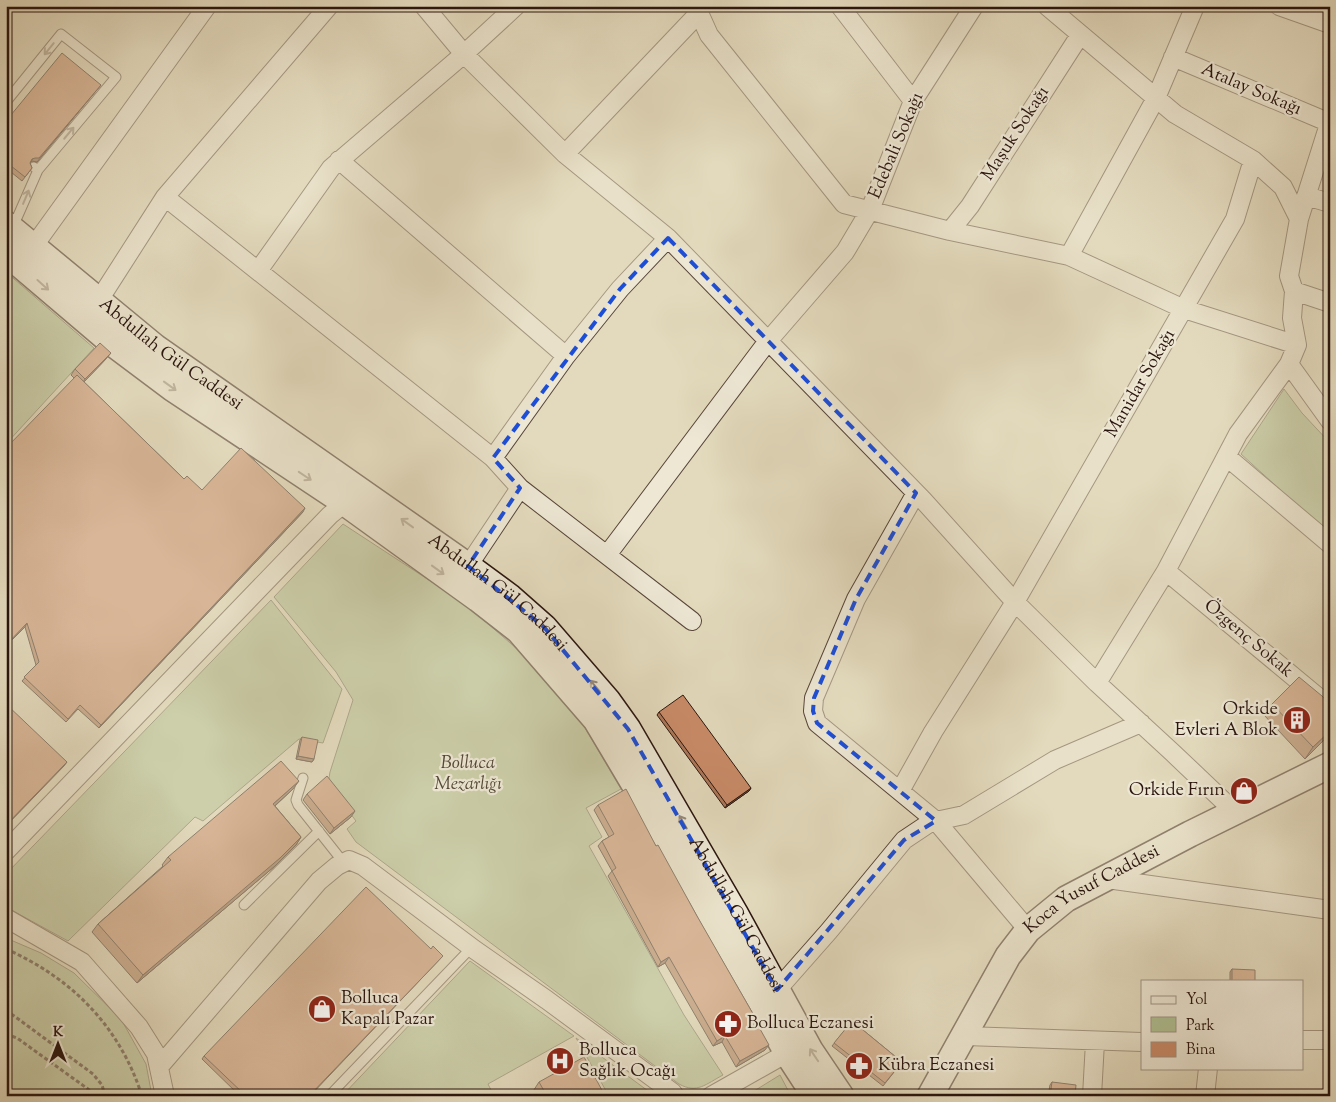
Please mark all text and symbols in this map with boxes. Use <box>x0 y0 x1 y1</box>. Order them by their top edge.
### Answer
one-way arrow <box>43 43 54 56</box>
street label: Atalay Sokağı <box>1197 57 1305 123</box>
street label: Maşuk Sokağı <box>976 82 1056 186</box>
street label: Edebali Sokağı <box>863 89 931 203</box>
one-way arrow <box>64 127 75 140</box>
one-way arrow <box>21 190 31 205</box>
one-way arrow <box>37 279 50 291</box>
street label: Abdullah Gül Caddesi <box>92 292 248 417</box>
street label: Manidar Sokağı <box>1099 325 1183 443</box>
one-way arrow <box>163 381 177 391</box>
one-way arrow <box>298 471 312 481</box>
one-way arrow <box>400 518 414 528</box>
street label: Abdullah Gül Caddesi <box>422 528 573 658</box>
one-way arrow <box>431 565 445 575</box>
street label: Özgenç Sokak <box>1197 594 1299 684</box>
one-way arrow <box>590 679 601 692</box>
place label: Orkide Evleri A Blok <box>1175 697 1278 744</box>
building icon: Orkide Evleri A Blok <box>1282 705 1312 735</box>
park label: Bolluca Mezarlığı <box>434 751 502 798</box>
shop icon: Orkide Fırın <box>1229 776 1259 806</box>
place label: Orkide Fırın <box>1129 778 1225 804</box>
one-way arrow <box>678 815 688 830</box>
street label: Abdullah Gül Caddesi <box>681 833 789 998</box>
street label: Koca Yusuf Caddesi <box>1019 839 1164 941</box>
legend <box>1141 980 1304 1070</box>
place label: Bolluca Kapalı Pazar <box>341 986 434 1033</box>
text: Yol <box>1186 990 1208 1011</box>
shop icon: Bolluca Kapalı Pazar <box>307 994 337 1024</box>
pharmacy icon: Bolluca Eczanesi <box>713 1009 743 1039</box>
place label: Bolluca Eczanesi <box>747 1011 874 1037</box>
text: Park <box>1186 1016 1215 1037</box>
north arrow <box>32 1020 82 1070</box>
text: K <box>53 1023 64 1043</box>
place label: Bolluca Sağlık Ocağı <box>579 1038 676 1085</box>
text: Bina <box>1186 1040 1216 1061</box>
hospital icon: Bolluca Sağlık Ocağı <box>545 1046 575 1076</box>
one-way arrow <box>809 1049 819 1063</box>
pharmacy icon: Kübra Eczanesi <box>844 1051 874 1081</box>
place label: Kübra Eczanesi <box>878 1053 994 1079</box>

